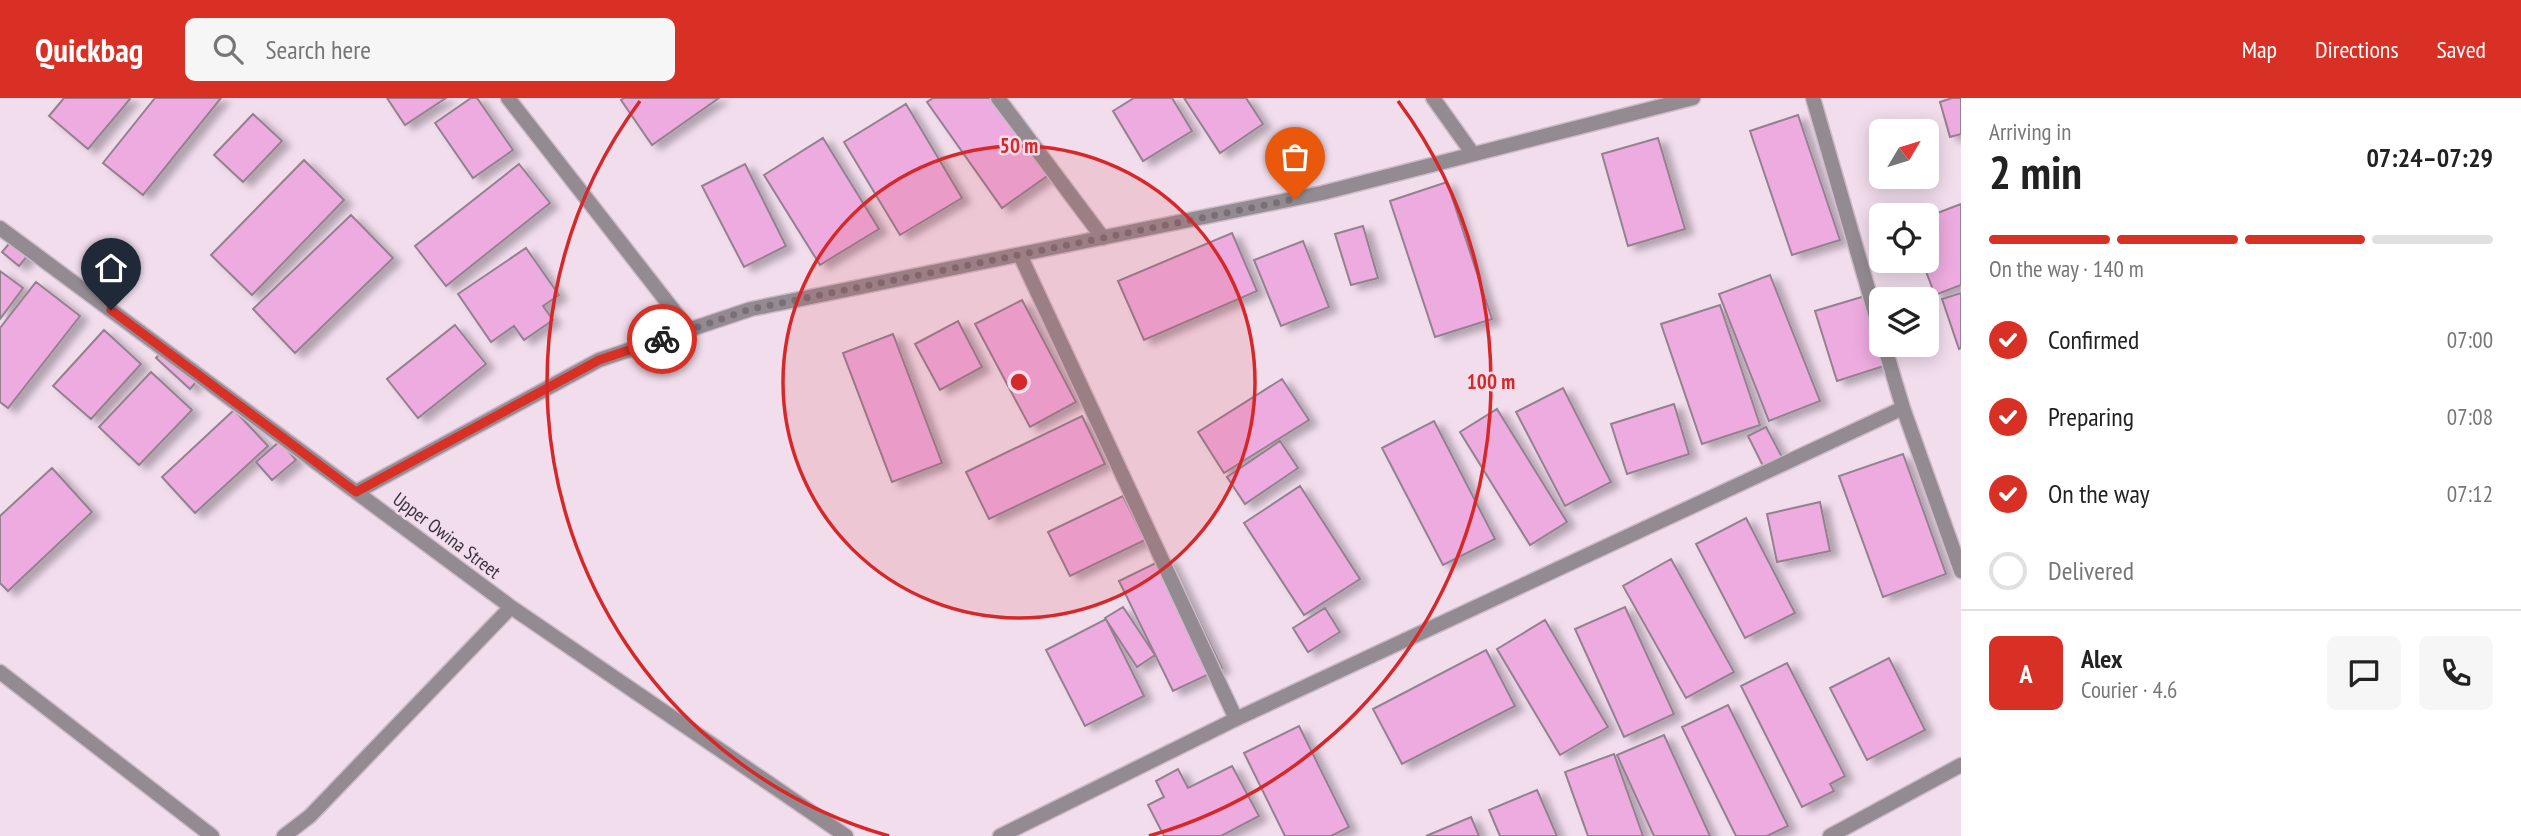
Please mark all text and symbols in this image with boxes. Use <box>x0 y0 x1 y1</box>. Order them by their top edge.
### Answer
search box <box>185 18 675 81</box>
text: Quickbag <box>35 28 143 71</box>
icon: search <box>209 30 247 68</box>
text: Search here <box>265 33 371 66</box>
text: Map <box>2242 34 2277 65</box>
text: Directions <box>2315 34 2399 65</box>
text: Saved <box>2437 34 2486 65</box>
text: Arriving in <box>1989 117 2071 146</box>
north arrow <box>1869 119 1939 189</box>
map controls <box>1869 119 1939 357</box>
pin <box>1265 127 1325 199</box>
text: 50 m <box>1000 132 1038 159</box>
icon: bag <box>1276 138 1314 176</box>
text: 07:24–07:29 <box>2366 141 2493 174</box>
text: 2 min <box>1989 142 2082 202</box>
button: locate <box>1869 203 1939 273</box>
pin <box>81 238 141 310</box>
icon: home <box>92 249 130 287</box>
text: On the way · 140 m <box>1989 254 2144 283</box>
button: layers <box>1869 287 1939 357</box>
courier <box>627 304 697 374</box>
icon: bike <box>643 320 681 358</box>
icon: check <box>1989 321 2027 359</box>
text: Confirmed <box>2048 323 2139 356</box>
text: 07:00 <box>2447 325 2493 354</box>
text: 100 m <box>1467 368 1515 395</box>
centre of rings <box>1007 370 1031 394</box>
icon: check <box>1989 398 2027 436</box>
text: Preparing <box>2048 400 2134 433</box>
text: 07:08 <box>2447 402 2493 431</box>
icon: check <box>1989 475 2027 513</box>
text: On the way <box>2048 477 2150 510</box>
text: 07:12 <box>2447 479 2493 508</box>
street label: Upper Owina Street <box>388 487 506 584</box>
text: Delivered <box>2048 554 2134 587</box>
button: chat <box>2327 636 2401 710</box>
button: phone <box>2419 636 2493 710</box>
text: Alex <box>2081 642 2122 675</box>
text: A <box>2019 657 2033 690</box>
text: Courier · 4.6 <box>2081 675 2177 704</box>

